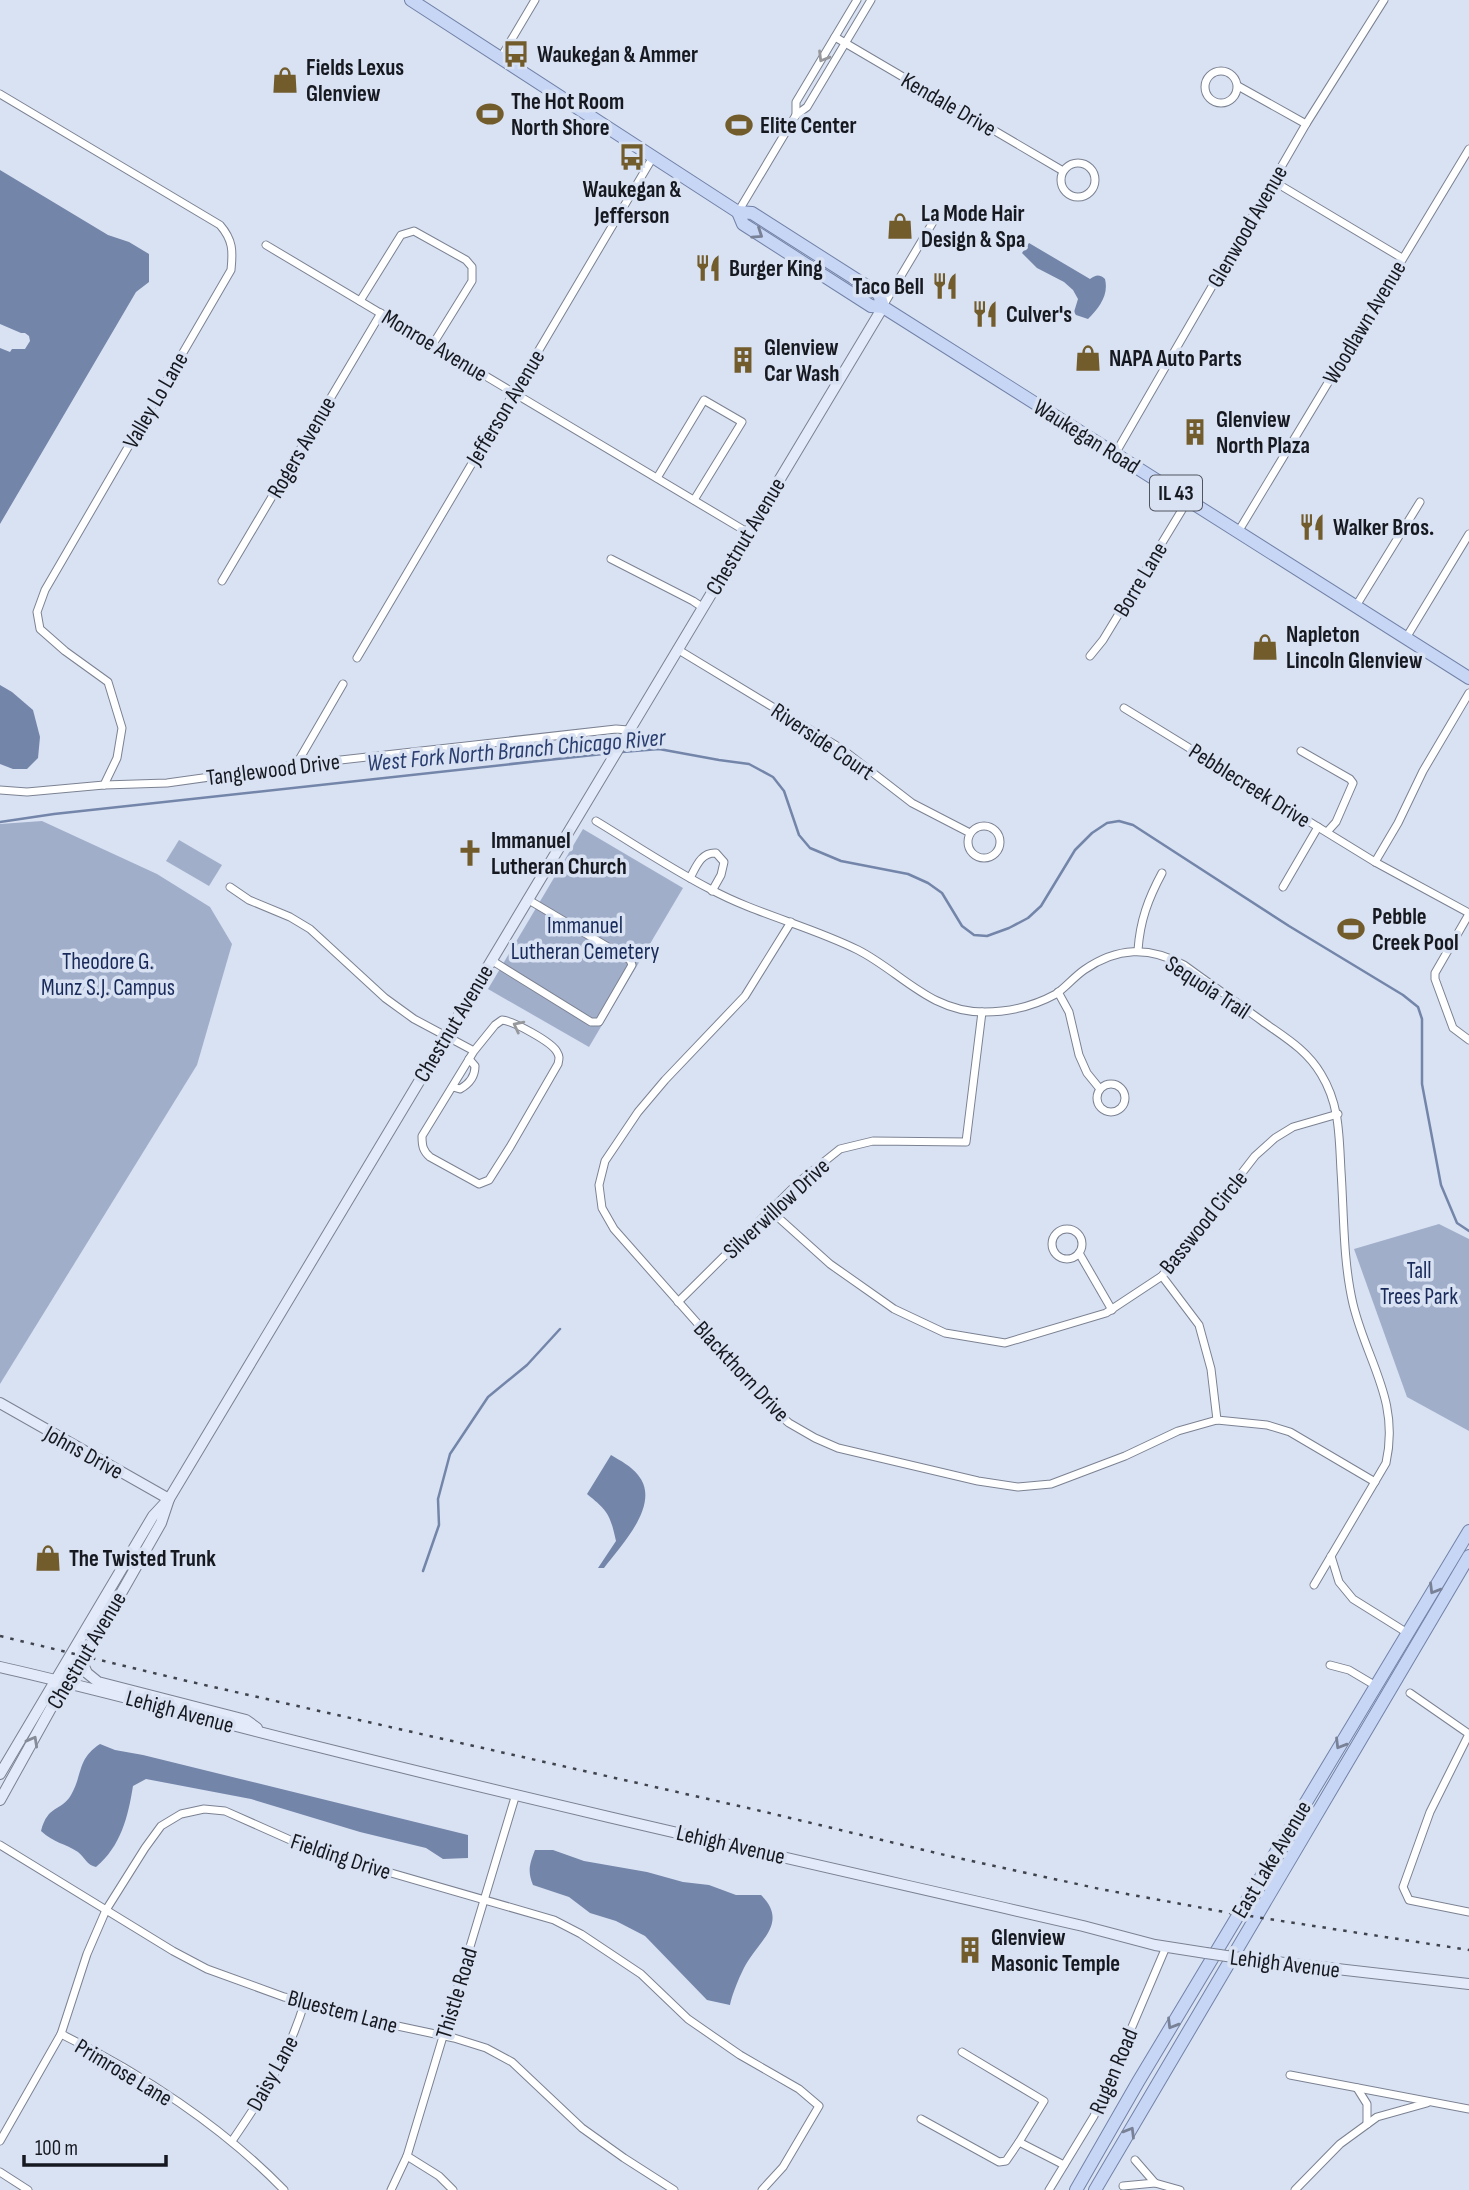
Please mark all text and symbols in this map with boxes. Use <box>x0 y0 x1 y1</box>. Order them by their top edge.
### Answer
bus stop icon: Waukegan & Ammer <box>501 39 531 69</box>
place label: Waukegan & Ammer <box>537 41 698 69</box>
one-way arrow <box>819 49 832 62</box>
place label: Fields Lexus Glenview <box>306 54 404 108</box>
shop icon: Fields Lexus Glenview <box>270 65 300 95</box>
street label: Kendale Drive <box>896 67 1001 143</box>
place label: The Hot Room North Shore <box>511 88 624 142</box>
sports icon: The Hot Room North Shore <box>475 99 505 129</box>
sports icon: Elite Center <box>724 110 754 140</box>
place label: Elite Center <box>760 112 857 140</box>
bus stop icon: Waukegan & Jefferson <box>617 142 647 172</box>
street label: Glenwood Avenue <box>1202 160 1294 293</box>
place label: Waukegan & Jefferson <box>583 176 682 230</box>
place label: La Mode Hair Design & Spa <box>921 200 1025 254</box>
shop icon: La Mode Hair Design & Spa <box>885 211 915 241</box>
one-way arrow <box>750 226 763 239</box>
restaurant icon: Burger King <box>693 253 723 283</box>
place label: Burger King <box>729 255 823 283</box>
street label: Woodlawn Avenue <box>1317 256 1413 389</box>
restaurant icon: Taco Bell <box>930 271 960 301</box>
place label: Taco Bell <box>853 273 924 301</box>
restaurant icon: Culver's <box>970 299 1000 329</box>
place label: Culver's <box>1006 301 1072 329</box>
street label: Monroe Avenue <box>377 303 492 388</box>
place label: Glenview Car Wash <box>764 334 840 388</box>
shop icon: NAPA Auto Parts <box>1073 343 1103 373</box>
street label: Jefferson Avenue <box>460 345 551 471</box>
building icon: Glenview Car Wash <box>728 345 758 375</box>
place label: NAPA Auto Parts <box>1109 345 1242 373</box>
street label: Valley Lo Lane <box>117 347 195 454</box>
street label: Rogers Avenue <box>262 392 342 503</box>
street label: Waukegan Road <box>1028 393 1145 481</box>
place label: Glenview North Plaza <box>1216 406 1310 460</box>
building icon: Glenview North Plaza <box>1180 417 1210 447</box>
street label: Chestnut Avenue <box>700 473 792 600</box>
road number: IL 43 <box>1150 476 1202 510</box>
restaurant icon: Walker Bros. <box>1297 512 1327 542</box>
place label: Walker Bros. <box>1333 514 1434 542</box>
street label: Borre Lane <box>1108 537 1174 622</box>
place label: Napleton Lincoln Glenview <box>1286 621 1423 675</box>
shop icon: Napleton Lincoln Glenview <box>1250 632 1280 662</box>
street label: Riverside Court <box>766 697 879 786</box>
water label: West Fork North Branch Chicago River <box>366 723 668 778</box>
street label: Pebblecreek Drive <box>1184 737 1315 834</box>
street label: Tanglewood Drive <box>205 748 342 792</box>
place label: Immanuel Lutheran Church <box>491 827 627 881</box>
church icon: Immanuel Lutheran Church <box>455 838 485 868</box>
place label: Pebble Creek Pool <box>1372 903 1459 957</box>
park label: Immanuel Lutheran Cemetery <box>511 912 659 966</box>
sports icon: Pebble Creek Pool <box>1336 914 1366 944</box>
park label: Theodore G. Munz S.J. Campus <box>41 948 175 1002</box>
street label: Sequoia Trail <box>1160 950 1255 1026</box>
street label: Chestnut Avenue <box>408 960 500 1087</box>
one-way arrow <box>513 1021 525 1035</box>
street label: Silverwillow Drive <box>718 1152 836 1265</box>
street label: Basswood Circle <box>1154 1165 1254 1280</box>
park label: Tall Trees Park <box>1380 1257 1458 1311</box>
street label: Blackthorn Drive <box>687 1315 795 1428</box>
street label: Johns Drive <box>38 1419 128 1486</box>
shop icon: The Twisted Trunk <box>33 1543 63 1573</box>
place label: The Twisted Trunk <box>69 1545 216 1573</box>
one-way arrow <box>1429 1582 1442 1595</box>
street label: Chestnut Avenue <box>41 1587 133 1714</box>
street label: Lehigh Avenue <box>123 1684 237 1740</box>
one-way arrow <box>25 1735 38 1748</box>
one-way arrow <box>1335 1736 1348 1749</box>
street label: East Lake Avenue <box>1226 1796 1318 1923</box>
street label: Lehigh Avenue <box>674 1819 788 1871</box>
street label: Fielding Drive <box>287 1828 394 1886</box>
place label: Glenview Masonic Temple <box>991 1924 1120 1978</box>
building icon: Glenview Masonic Temple <box>955 1935 985 1965</box>
street label: Lehigh Avenue <box>1228 1943 1341 1985</box>
street label: Thistle Road <box>430 1944 484 2042</box>
street label: Bluestem Lane <box>285 1984 401 2040</box>
one-way arrow <box>1168 2017 1181 2030</box>
street label: Rugen Road <box>1083 2024 1144 2118</box>
street label: Daisy Lane <box>241 2031 305 2116</box>
street label: Primrose Lane <box>70 2033 177 2113</box>
scale bar <box>24 2124 166 2168</box>
one-way arrow <box>1122 2126 1135 2139</box>
text: 100 m <box>35 2136 78 2161</box>

